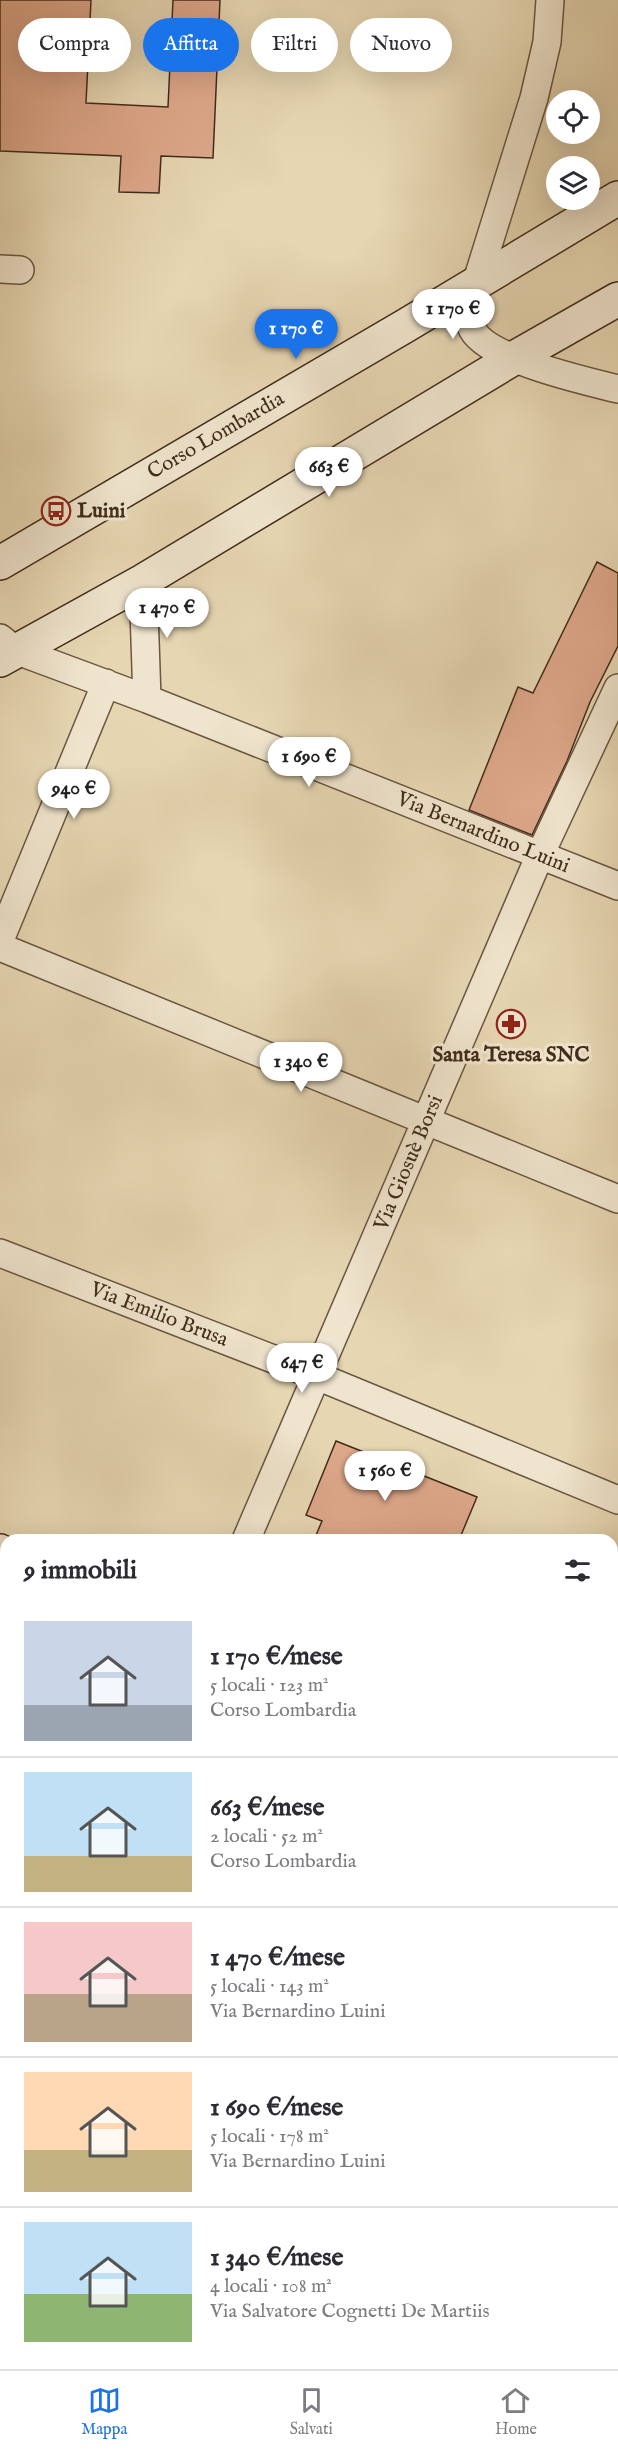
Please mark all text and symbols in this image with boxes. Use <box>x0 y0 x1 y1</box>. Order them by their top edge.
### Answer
chip: Compra <box>18 18 131 72</box>
chip: Affitta <box>143 18 239 72</box>
chip: Filtri <box>251 18 338 72</box>
chip: Nuovo <box>350 18 452 72</box>
map controls <box>546 90 600 210</box>
button: locate <box>546 90 600 144</box>
button: layers <box>546 156 600 210</box>
pin: 1 170 € <box>398 289 508 340</box>
text: 1 170 € <box>426 296 480 321</box>
pin: 1 170 € <box>241 309 351 360</box>
text: 1 170 € <box>269 316 323 341</box>
street label: Corso Lombardia <box>143 385 290 486</box>
pin: 663 € <box>287 447 371 498</box>
text: 663 € <box>309 454 349 479</box>
bus stop icon: Luini <box>40 495 72 527</box>
place label: Luini <box>77 498 126 525</box>
pin: 1 470 € <box>112 588 222 639</box>
text: 1 470 € <box>139 595 195 620</box>
pin: 1 690 € <box>254 737 364 788</box>
text: 1 690 € <box>282 744 336 769</box>
pin: 940 € <box>32 769 116 820</box>
text: 940 € <box>52 776 96 801</box>
street label: Via Bernardino Luini <box>392 786 574 880</box>
pharmacy icon: Santa Teresa SNC <box>495 1008 527 1040</box>
pin: 1 340 € <box>246 1042 356 1093</box>
place label: Santa Teresa SNC <box>432 1042 590 1069</box>
text: 1 340 € <box>274 1049 329 1074</box>
street label: Via Giosuè Borsi <box>368 1091 450 1236</box>
street label: Via Emilio Brusa <box>85 1276 233 1354</box>
pin: 647 € <box>260 1343 344 1394</box>
text: 647 € <box>280 1350 324 1375</box>
pin: 1 560 € <box>330 1451 440 1502</box>
text: 1 560 € <box>358 1458 412 1483</box>
text: 9 immobili <box>24 1554 137 1587</box>
icon: filters <box>561 1554 594 1587</box>
text: 1 170 €/mese <box>210 1640 343 1673</box>
icon: home <box>72 1645 144 1717</box>
text: 5 locali · 123 m² <box>210 1673 329 1698</box>
text: Corso Lombardia <box>210 1698 356 1723</box>
text: 663 €/mese <box>210 1791 324 1824</box>
icon: home <box>72 1796 144 1868</box>
text: 2 locali · 52 m² <box>210 1824 323 1849</box>
text: Corso Lombardia <box>210 1849 356 1874</box>
text: 1 470 €/mese <box>210 1941 345 1974</box>
icon: home <box>72 1946 144 2018</box>
text: 5 locali · 143 m² <box>210 1974 329 1999</box>
text: Via Bernardino Luini <box>210 1999 386 2024</box>
text: 1 690 €/mese <box>210 2091 343 2124</box>
icon: home <box>72 2096 144 2168</box>
text: 5 locali · 178 m² <box>210 2124 329 2149</box>
text: Via Bernardino Luini <box>210 2149 386 2174</box>
text: 1 340 €/mese <box>210 2241 343 2274</box>
icon: home <box>72 2246 144 2318</box>
text: 4 locali · 108 m² <box>210 2274 332 2299</box>
text: Via Salvatore Cognetti De Martiis <box>210 2299 490 2324</box>
tab: Mappa <box>81 2384 127 2440</box>
tab: Salvati <box>290 2384 333 2440</box>
tab: Home <box>495 2384 537 2440</box>

